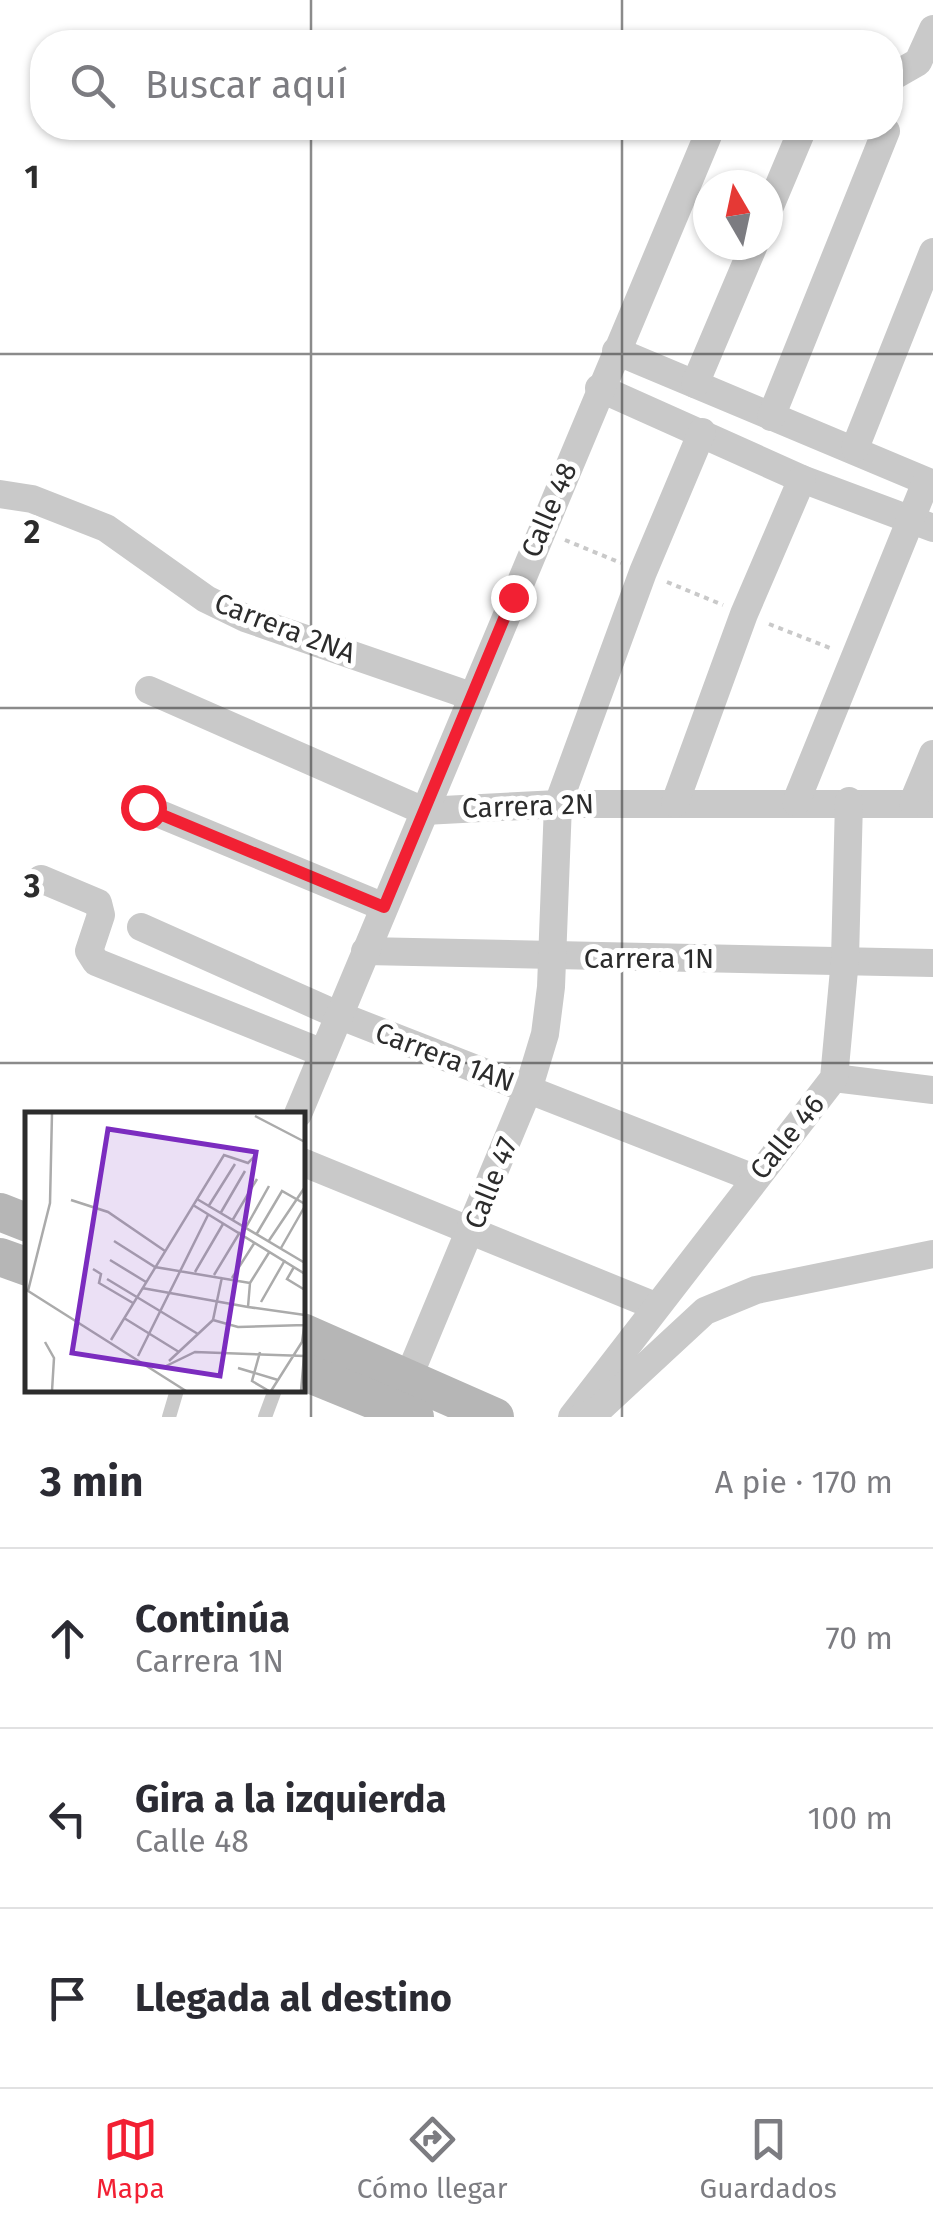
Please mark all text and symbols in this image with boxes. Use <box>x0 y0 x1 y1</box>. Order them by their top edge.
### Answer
search box <box>30 30 903 140</box>
icon: search <box>65 58 120 113</box>
text: Buscar aquí <box>145 62 347 108</box>
text: 1 <box>25 158 39 196</box>
north arrow <box>693 170 783 260</box>
street label: Calle 48 <box>514 458 584 562</box>
text: 2 <box>24 513 40 551</box>
route end <box>491 575 537 621</box>
street label: Carrera 2NA <box>210 586 360 670</box>
route start <box>121 785 167 831</box>
street label: Carrera 2N <box>461 787 595 825</box>
text: 3 <box>23 867 40 905</box>
street label: Carrera 1N <box>584 942 714 975</box>
street label: Carrera 1AN <box>371 1015 519 1099</box>
street label: Calle 46 <box>743 1088 831 1186</box>
inset map <box>25 1112 305 1392</box>
street label: Calle 47 <box>458 1132 524 1234</box>
text: 3 min <box>40 1457 143 1507</box>
text: A pie · 170 m <box>715 1463 893 1501</box>
text: Continúa <box>135 1596 290 1642</box>
icon: ahead <box>40 1611 95 1666</box>
text: 70 m <box>825 1619 893 1657</box>
text: Carrera 1N <box>135 1642 284 1680</box>
text: Gira a la izquierda <box>135 1776 447 1822</box>
icon: left <box>40 1791 95 1846</box>
text: 100 m <box>808 1799 893 1837</box>
text: Calle 48 <box>135 1822 249 1860</box>
icon: arrive <box>40 1971 95 2026</box>
text: Llegada al destino <box>135 1975 452 2021</box>
tab: Mapa <box>96 2112 165 2205</box>
tab: Cómo llegar <box>357 2112 508 2205</box>
tab: Guardados <box>700 2112 837 2205</box>

